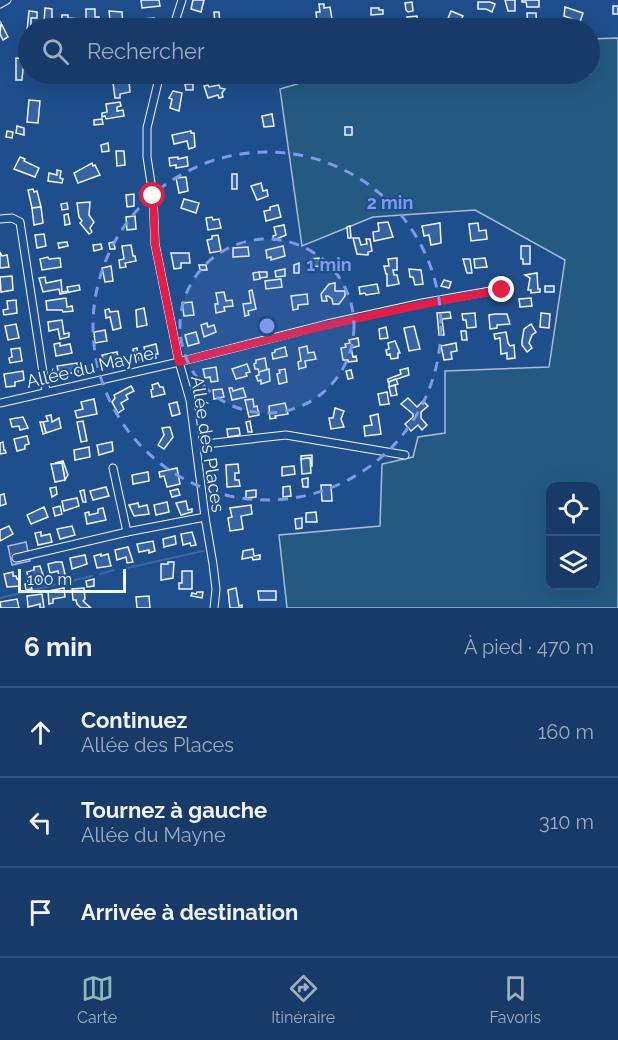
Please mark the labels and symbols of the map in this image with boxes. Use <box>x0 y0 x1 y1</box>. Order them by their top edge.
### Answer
route start <box>139 182 165 208</box>
text: 2 min <box>367 192 413 213</box>
text: 1 min <box>306 254 352 275</box>
route end <box>488 276 514 302</box>
centre of rings <box>257 316 277 336</box>
street label: Allée du Mayne <box>24 342 156 392</box>
street label: Allée des Places <box>187 374 229 514</box>
scale bar <box>18 566 126 594</box>

